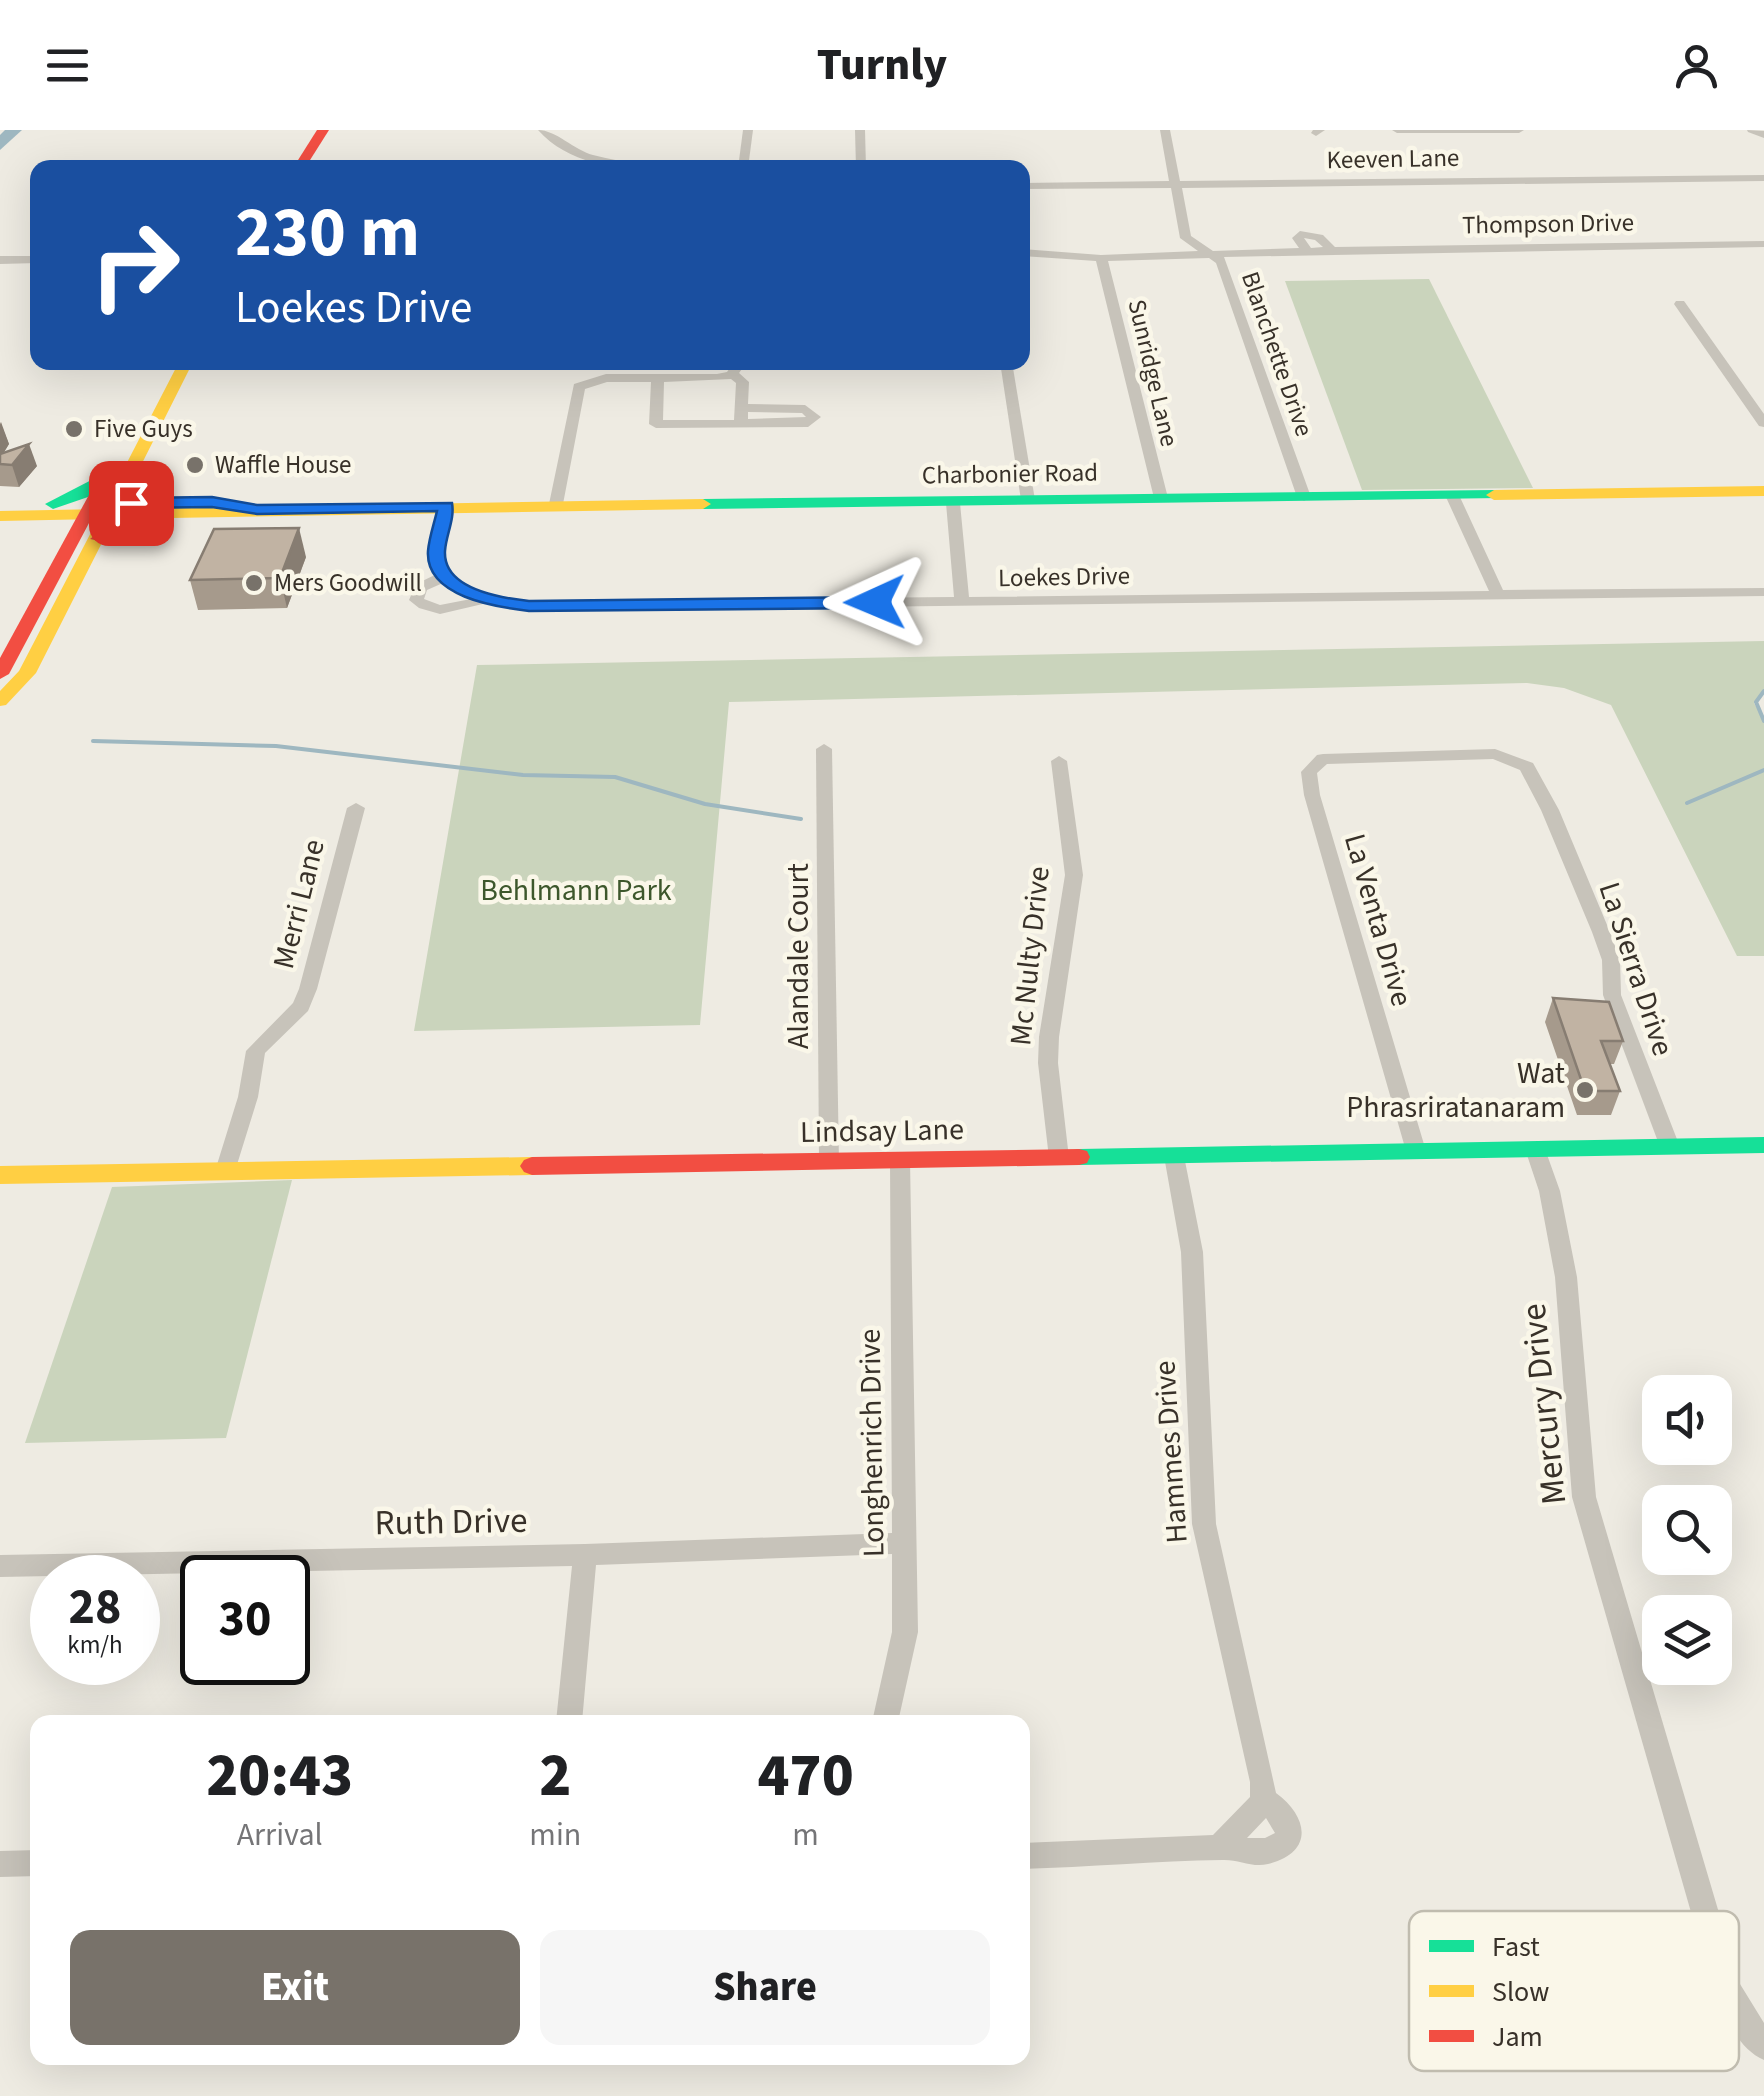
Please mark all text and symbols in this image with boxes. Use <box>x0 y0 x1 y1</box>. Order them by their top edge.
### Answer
text: Turnly <box>817 33 947 97</box>
icon: menu <box>40 38 95 93</box>
icon: person <box>1669 38 1724 93</box>
street label: Keeven Lane <box>1326 140 1460 178</box>
text: 230 m <box>235 183 420 283</box>
icon: right <box>70 200 200 330</box>
street label: Thompson Drive <box>1462 205 1634 243</box>
street label: Blanchette Drive <box>1232 267 1322 441</box>
text: Loekes Drive <box>235 276 472 340</box>
street label: Sunridge Lane <box>1119 296 1187 450</box>
place label: Five Guys <box>94 411 193 447</box>
marker: Five Guys <box>63 418 85 440</box>
place label: Waffle House <box>215 447 351 483</box>
marker: Waffle House <box>184 454 206 476</box>
street label: Charbonier Road <box>922 454 1098 494</box>
pin <box>89 461 174 546</box>
icon: arrive <box>104 476 159 531</box>
position arrow <box>823 550 927 654</box>
street label: Loekes Drive <box>998 558 1130 596</box>
place label: Mers Goodwill <box>274 565 422 601</box>
marker: Mers Goodwill <box>243 572 265 594</box>
street label: La Venta Drive <box>1333 829 1423 1011</box>
street label: Merri Lane <box>262 835 336 973</box>
street label: Alandale Court <box>777 863 820 1049</box>
street label: Mc Nulty Drive <box>999 864 1061 1048</box>
park label: Behlmann Park <box>480 869 672 912</box>
street label: La Sierra Drive <box>1588 877 1684 1061</box>
place label: Wat Phrasriratanaram <box>1346 1052 1565 1129</box>
marker: Wat Phrasriratanaram <box>1574 1079 1596 1101</box>
street label: Lindsay Lane <box>800 1108 964 1154</box>
street label: Mercury Drive <box>1509 1301 1579 1507</box>
street label: Longhenrich Drive <box>849 1328 895 1558</box>
street label: Hammes Drive <box>1143 1359 1199 1545</box>
map controls <box>1642 1375 1732 1685</box>
button: sound <box>1642 1375 1732 1465</box>
button: search <box>1642 1485 1732 1575</box>
street label: Ruth Drive <box>374 1496 528 1548</box>
speed limit sign: 30 <box>180 1555 310 1685</box>
text: 28 <box>69 1572 121 1643</box>
button: layers <box>1642 1595 1732 1685</box>
text: km/h <box>67 1627 123 1663</box>
text: 20:43 <box>206 1734 353 1819</box>
text: 2 <box>539 1734 571 1819</box>
text: 470 <box>758 1734 854 1819</box>
text: Arrival <box>237 1812 323 1858</box>
text: min <box>529 1812 581 1858</box>
text: m <box>792 1812 819 1858</box>
legend <box>1409 1911 1739 2071</box>
text: Fast <box>1492 1927 1540 1967</box>
button: Exit <box>70 1930 520 2045</box>
button: Share <box>540 1930 990 2045</box>
text: Slow <box>1492 1972 1549 2012</box>
text: Jam <box>1492 2017 1543 2057</box>

